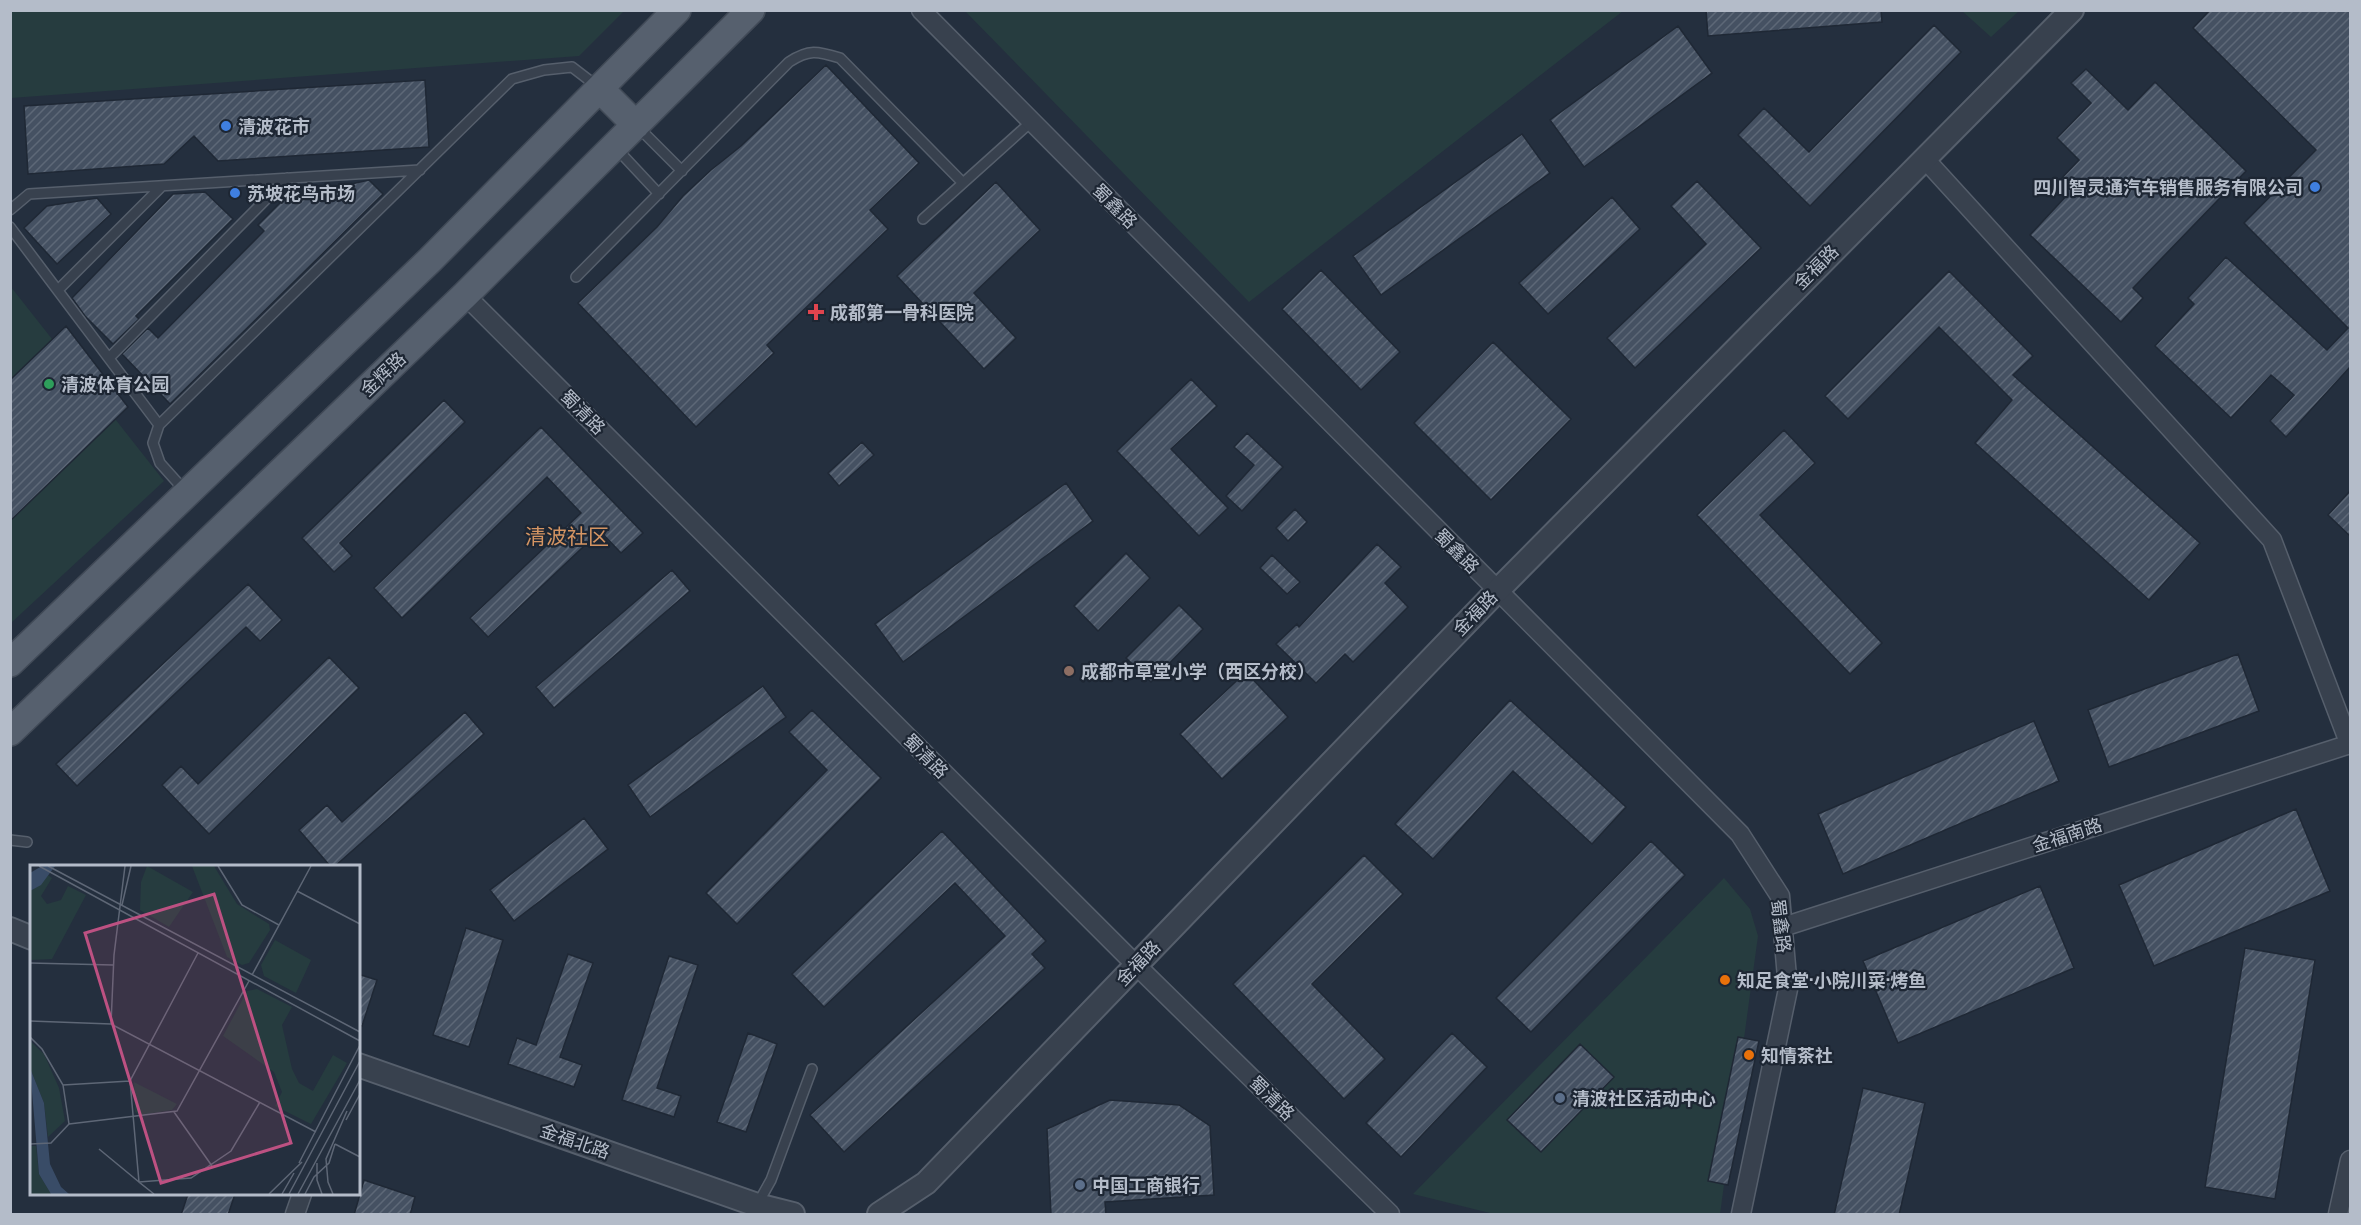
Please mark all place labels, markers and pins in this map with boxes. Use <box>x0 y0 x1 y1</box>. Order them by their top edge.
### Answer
place label: 清波花市 <box>238 116 310 137</box>
marker: 清波花市 <box>219 119 233 133</box>
place label: 四川智灵通汽车销售服务有限公司 <box>2033 177 2303 198</box>
marker: 四川智灵通汽车销售服务有限公司 <box>2308 180 2322 194</box>
place label: 苏坡花鸟市场 <box>247 183 355 204</box>
marker: 苏坡花鸟市场 <box>228 186 242 200</box>
place label: 成都第一骨科医院 <box>830 302 974 323</box>
marker: 成都第一骨科医院 <box>807 303 825 321</box>
place label: 清波体育公园 <box>61 374 169 395</box>
marker: 清波体育公园 <box>42 377 56 391</box>
place label: 成都市草堂小学（西区分校） <box>1081 661 1315 682</box>
marker: 成都市草堂小学（西区分校） <box>1062 664 1076 678</box>
place label: 知足食堂·小院川菜·烤鱼 <box>1737 970 1926 991</box>
marker: 知足食堂·小院川菜·烤鱼 <box>1718 973 1732 987</box>
place label: 知情茶社 <box>1761 1045 1833 1066</box>
marker: 知情茶社 <box>1742 1048 1756 1062</box>
place label: 清波社区活动中心 <box>1572 1088 1716 1109</box>
marker: 清波社区活动中心 <box>1553 1091 1567 1105</box>
place label: 中国工商银行 <box>1092 1175 1200 1196</box>
marker: 中国工商银行 <box>1073 1178 1087 1192</box>

